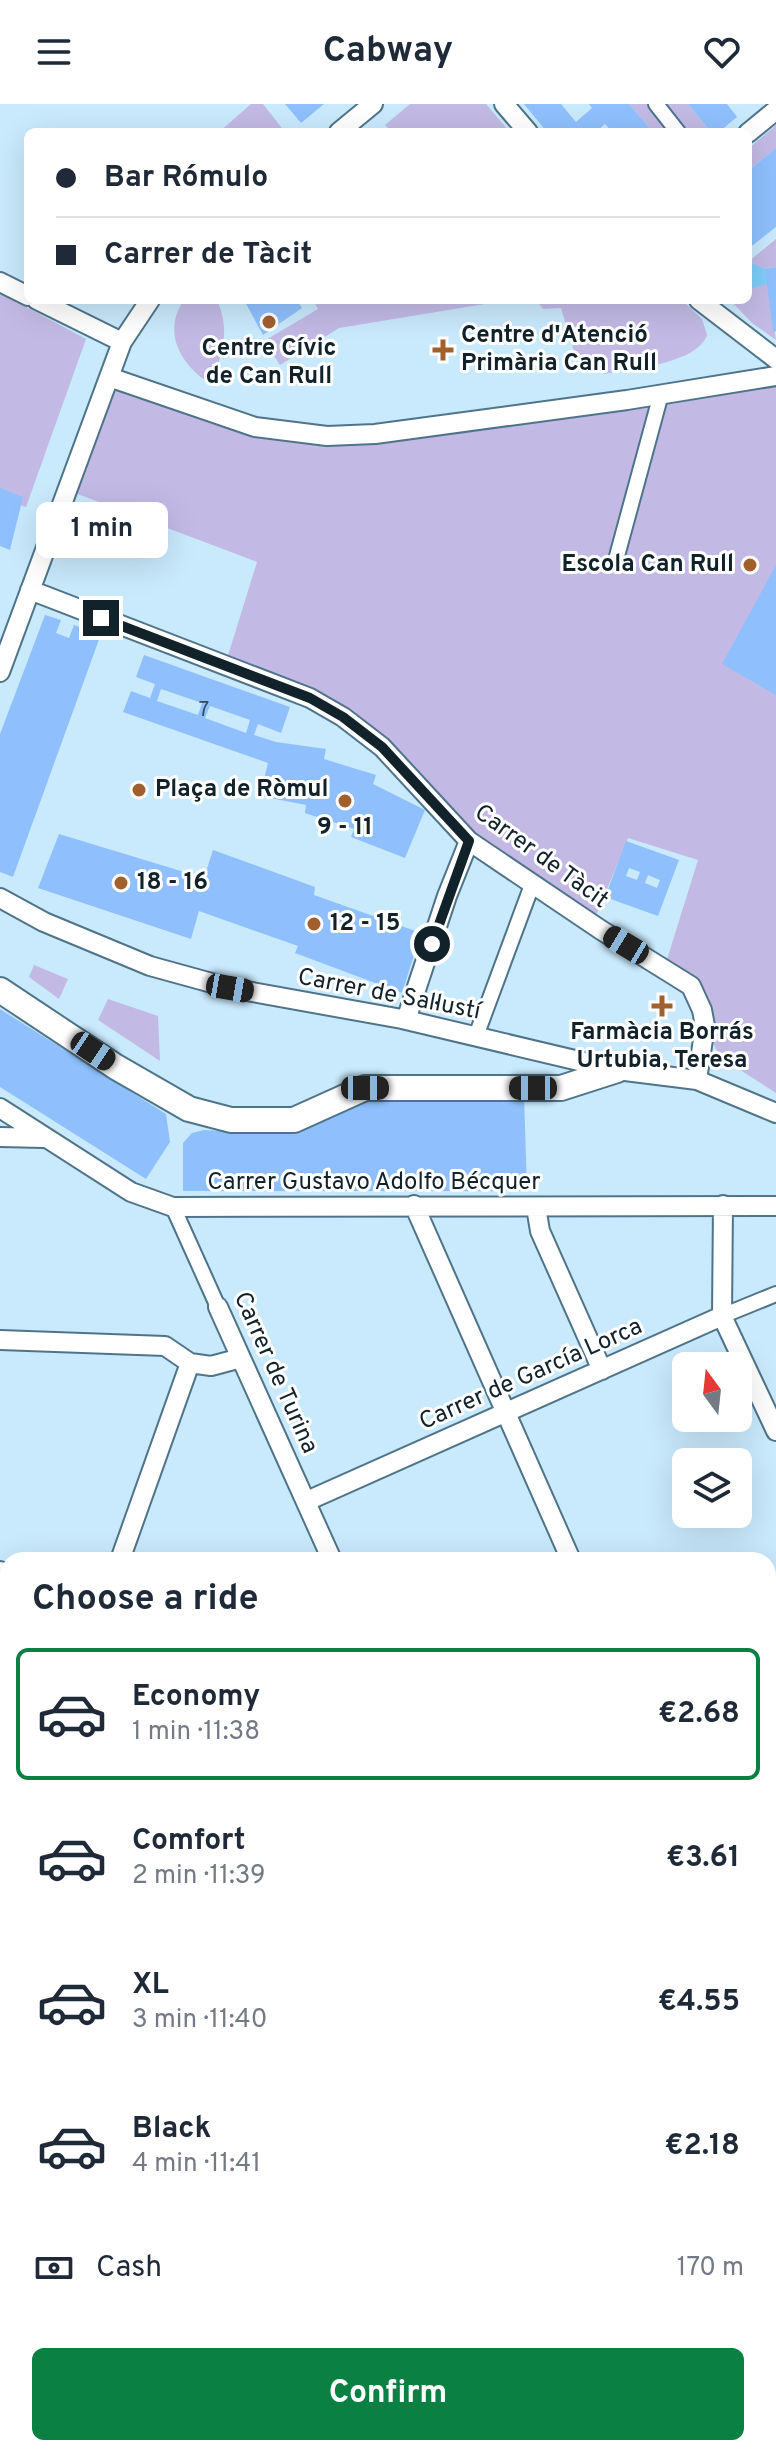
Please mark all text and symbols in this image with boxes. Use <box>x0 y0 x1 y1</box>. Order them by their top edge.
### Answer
text: Cabway <box>323 29 453 75</box>
icon: menu <box>32 30 76 74</box>
icon: heart <box>700 30 744 74</box>
text: Bar Rómulo <box>104 160 268 197</box>
text: Carrer de Tàcit <box>104 237 312 274</box>
marker: Centre Cívic de Can Rull <box>260 313 278 331</box>
place label: Centre d'Atenció Primària Can Rull <box>461 321 657 379</box>
place label: Centre Cívic de Can Rull <box>201 334 337 392</box>
marker: Centre d'Atenció Primària Can Rull <box>432 339 454 361</box>
callout: 1 min <box>35 502 167 558</box>
text: 1 min <box>71 513 133 546</box>
place label: Escola Can Rull <box>562 550 734 580</box>
marker: Escola Can Rull <box>741 556 759 574</box>
route end <box>83 600 119 636</box>
house number: 7 <box>199 698 209 724</box>
place label: Plaça de Ròmul <box>155 775 328 805</box>
marker: Plaça de Ròmul <box>130 781 148 799</box>
marker: 9 - 11 <box>336 792 354 810</box>
street label: Carrer de Tàcit <box>468 798 614 916</box>
place label: 9 - 11 <box>317 813 373 843</box>
place label: 18 - 16 <box>137 868 208 898</box>
marker: 18 - 16 <box>112 874 130 892</box>
place label: 12 - 15 <box>330 909 401 939</box>
marker: 12 - 15 <box>305 915 323 933</box>
car <box>599 922 653 968</box>
route start <box>414 926 450 962</box>
street label: Carrer de Sal·lustí <box>295 963 485 1028</box>
car <box>204 972 256 1004</box>
marker: Farmàcia Borrás Urtubia, Teresa <box>653 997 671 1015</box>
place label: Farmàcia Borrás Urtubia, Teresa <box>570 1018 754 1076</box>
car <box>66 1028 120 1074</box>
car <box>341 1076 389 1100</box>
car <box>509 1076 557 1100</box>
street label: Carrer Gustavo Adolfo Bécquer <box>207 1168 541 1198</box>
street label: Carrer de Turina <box>226 1287 324 1459</box>
street label: Carrer de García Lorca <box>415 1312 647 1438</box>
north arrow <box>672 1352 752 1432</box>
map controls <box>672 1352 752 1528</box>
button: layers <box>672 1448 752 1528</box>
text: Choose a ride <box>32 1577 258 1623</box>
icon: car <box>36 1678 108 1750</box>
text: Economy <box>132 1679 260 1716</box>
text: €2.68 <box>658 1696 740 1733</box>
text: 1 min · 11:38 <box>132 1716 260 1749</box>
icon: car <box>36 1822 108 1894</box>
text: Comfort <box>132 1823 245 1860</box>
text: €3.61 <box>666 1840 740 1877</box>
text: 2 min · 11:39 <box>132 1860 265 1893</box>
icon: car <box>36 1966 108 2038</box>
text: XL <box>132 1967 169 2004</box>
text: €4.55 <box>658 1984 740 2021</box>
text: 3 min · 11:40 <box>132 2004 267 2037</box>
icon: car <box>36 2110 108 2182</box>
text: Black <box>132 2111 211 2148</box>
text: €2.18 <box>664 2128 740 2165</box>
text: 4 min · 11:41 <box>132 2148 261 2181</box>
icon: cash <box>32 2246 76 2290</box>
text: Cash <box>96 2250 162 2287</box>
text: 170 m <box>677 2252 744 2285</box>
button: Confirm <box>32 2348 744 2440</box>

